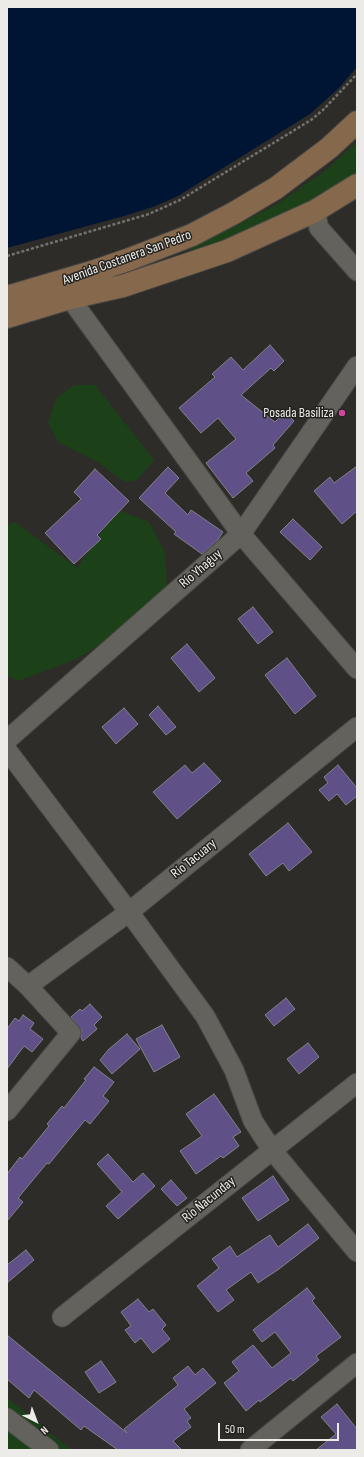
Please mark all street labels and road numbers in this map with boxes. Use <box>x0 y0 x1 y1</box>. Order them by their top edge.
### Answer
street label: Avenida Costanera San Pedro <box>60 227 194 289</box>
street label: Río Yhaguy <box>176 546 226 592</box>
street label: Río Tacuary <box>168 836 220 882</box>
street label: Río Ñacunday <box>179 1173 239 1227</box>

